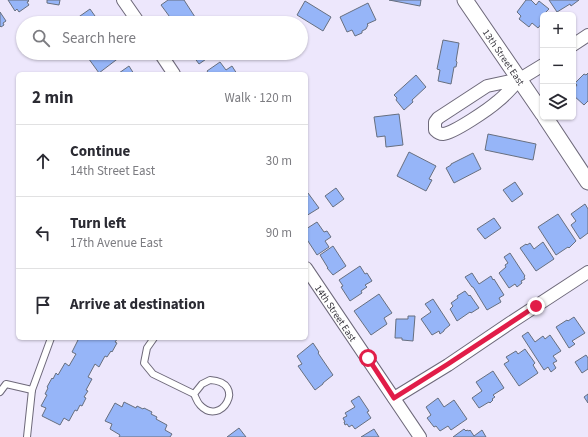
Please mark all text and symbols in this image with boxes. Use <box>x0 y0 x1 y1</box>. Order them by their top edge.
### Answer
map controls <box>540 12 576 120</box>
button: + <box>540 12 576 48</box>
search box <box>16 16 308 60</box>
street label: 13th Street East <box>479 26 528 89</box>
icon: search <box>30 27 52 49</box>
text: Search here <box>62 28 136 49</box>
button: − <box>540 48 576 84</box>
button: layers <box>540 84 576 120</box>
text: 2 min <box>32 86 73 110</box>
text: Walk · 120 m <box>224 89 292 107</box>
text: Continue <box>70 141 130 162</box>
icon: ahead <box>32 150 54 172</box>
text: 30 m <box>266 152 292 170</box>
text: 14th Street East <box>70 162 155 180</box>
text: Turn left <box>70 213 126 234</box>
icon: left <box>32 222 54 244</box>
text: 90 m <box>266 224 292 242</box>
text: 17th Avenue East <box>70 234 163 252</box>
street label: 14th Street East <box>311 282 360 345</box>
icon: arrive <box>32 294 54 316</box>
text: Arrive at destination <box>70 294 205 315</box>
route end <box>527 297 545 315</box>
route start <box>359 349 377 367</box>

